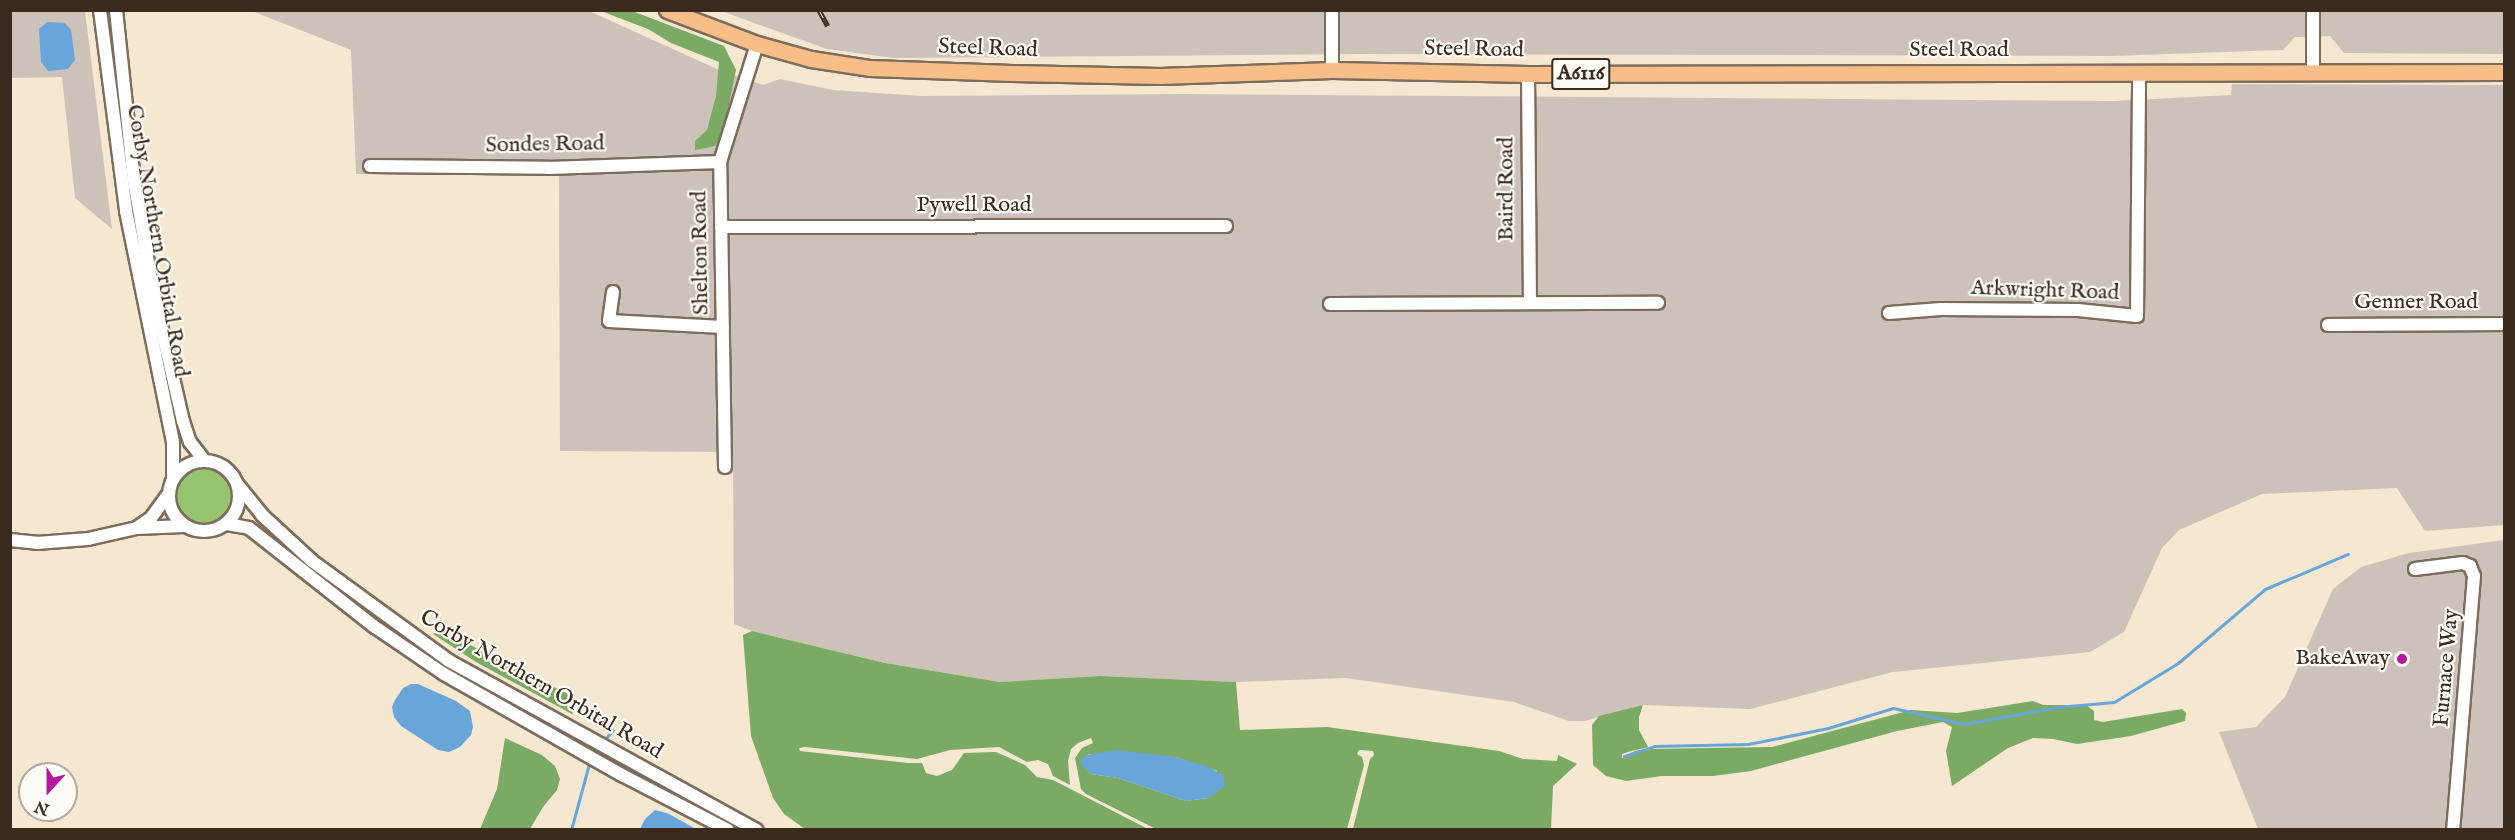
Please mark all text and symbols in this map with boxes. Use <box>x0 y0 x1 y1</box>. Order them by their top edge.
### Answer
street label: Steel Road <box>938 34 1038 64</box>
street label: Steel Road <box>1424 36 1524 64</box>
street label: Steel Road <box>1909 38 2009 64</box>
road number: A6116 <box>1551 56 1611 92</box>
street label: Corby Northern Orbital Road <box>120 103 194 379</box>
street label: Sondes Road <box>485 131 605 159</box>
street label: Baird Road <box>1494 137 1520 241</box>
street label: Shelton Road <box>687 190 715 316</box>
street label: Pywell Road <box>917 193 1031 219</box>
street label: Arkwright Road <box>1970 275 2120 307</box>
street label: Genner Road <box>2354 290 2478 316</box>
street label: Corby Northern Orbital Road <box>415 604 667 766</box>
street label: Furnace Way <box>2429 608 2465 728</box>
place label: BakeAway <box>2295 646 2390 672</box>
marker: BakeAway <box>2395 652 2409 666</box>
north arrow <box>18 762 78 822</box>
text: N <box>32 795 52 819</box>

